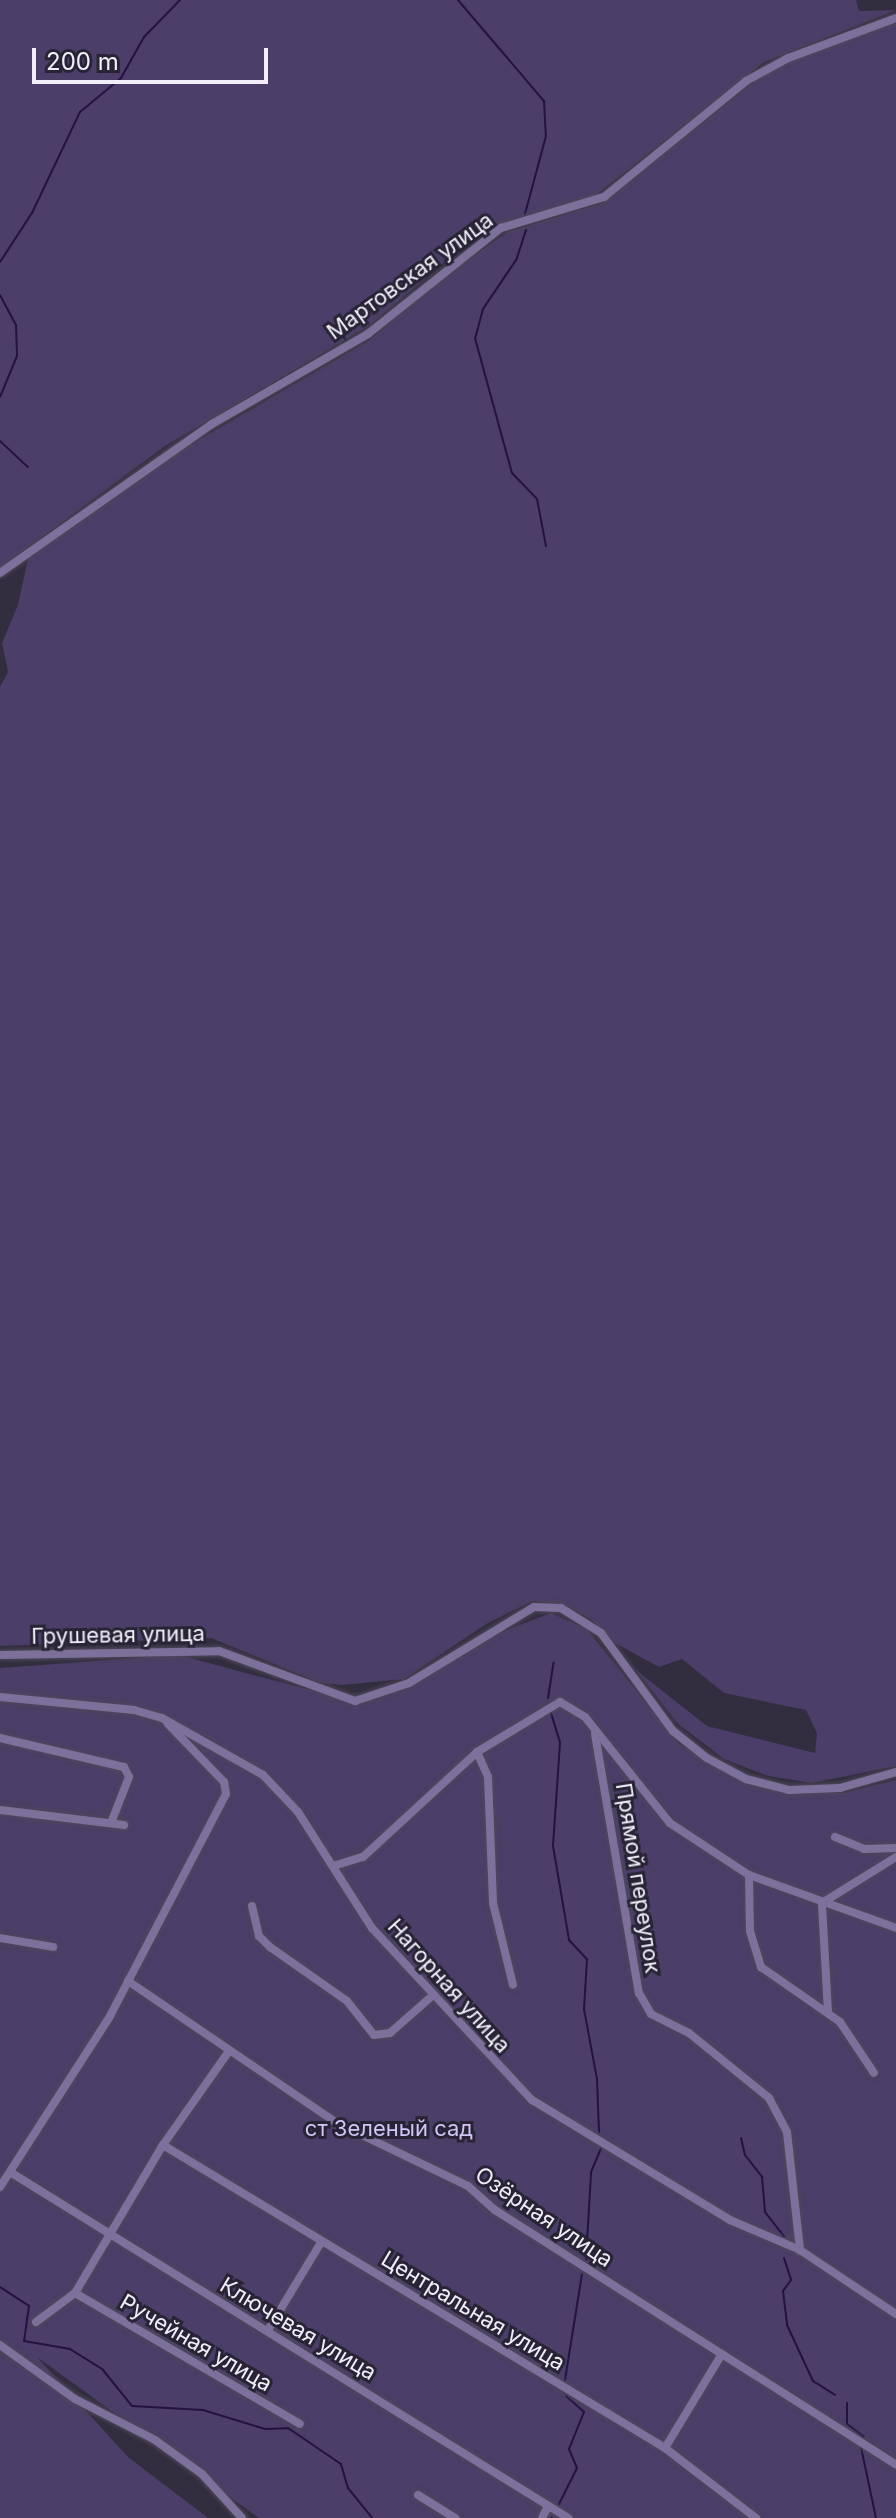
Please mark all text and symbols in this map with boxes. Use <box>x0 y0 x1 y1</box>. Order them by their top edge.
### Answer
scale bar <box>36 32 272 82</box>
text: 200 m <box>46 47 119 76</box>
street label: Мартовская улица <box>322 207 498 345</box>
street label: Грушевая улица <box>31 1620 205 1650</box>
street label: Прямой переулок <box>610 1781 666 1975</box>
street label: Нагорная улица <box>382 1914 516 2058</box>
park label: ст Зеленый сад <box>305 2116 473 2142</box>
street label: Озёрная улица <box>470 2161 618 2273</box>
street label: Центральная улица <box>376 2246 570 2376</box>
street label: Ключевая улица <box>215 2272 381 2386</box>
street label: Ручейная улица <box>115 2289 277 2397</box>

